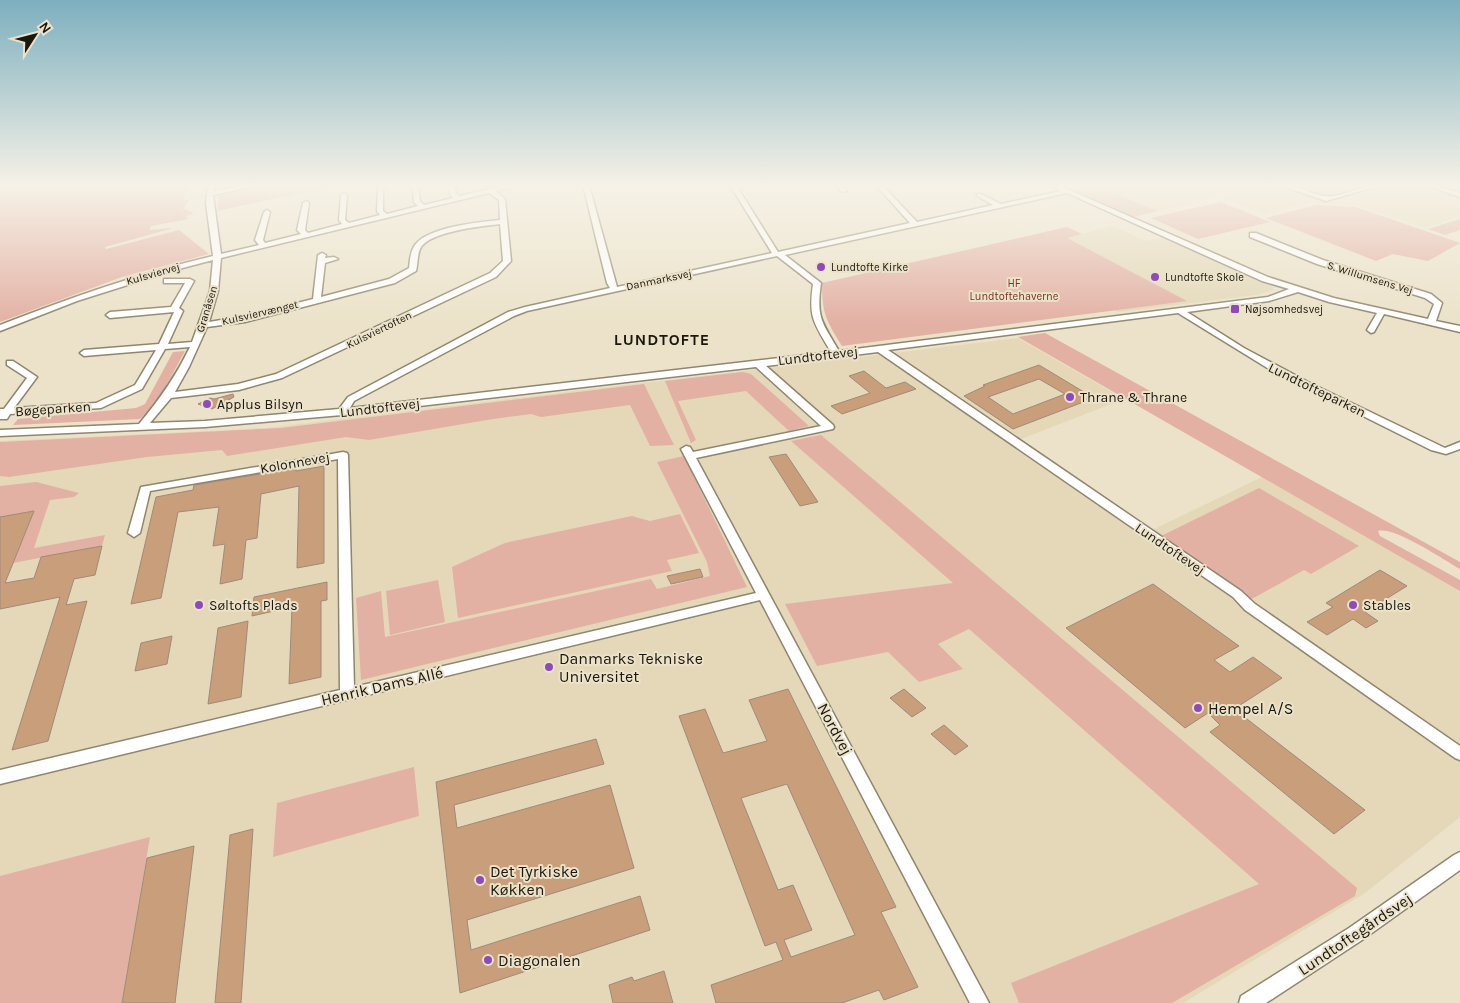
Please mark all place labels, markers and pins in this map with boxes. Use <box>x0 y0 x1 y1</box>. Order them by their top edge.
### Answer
marker: Lundtofte Kirke <box>815 261 827 273</box>
place label: Lundtofte Kirke <box>831 261 908 274</box>
marker: Lundtofte Skole <box>1149 271 1161 283</box>
place label: Lundtofte Skole <box>1165 271 1244 284</box>
marker: Nøjsomhedsvej <box>1229 303 1241 315</box>
place label: Nøjsomhedsvej <box>1245 303 1323 316</box>
place label: Thrane & Thrane <box>1080 389 1187 406</box>
marker: Thrane & Thrane <box>1064 391 1076 403</box>
place label: Applus Bilsyn <box>217 396 303 413</box>
marker: Applus Bilsyn <box>201 398 213 410</box>
place label: Søltofts Plads <box>209 597 298 614</box>
place label: Stables <box>1363 597 1411 614</box>
marker: Søltofts Plads <box>193 599 205 611</box>
marker: Stables <box>1347 599 1359 611</box>
place label: Danmarks Tekniske Universitet <box>559 649 703 686</box>
marker: Danmarks Tekniske Universitet <box>543 661 555 673</box>
place label: Hempel A/S <box>1208 699 1294 718</box>
marker: Hempel A/S <box>1192 702 1204 714</box>
place label: Det Tyrkiske Køkken <box>490 862 578 899</box>
marker: Det Tyrkiske Køkken <box>474 874 486 886</box>
place label: Diagonalen <box>498 951 581 970</box>
marker: Diagonalen <box>482 954 494 966</box>

